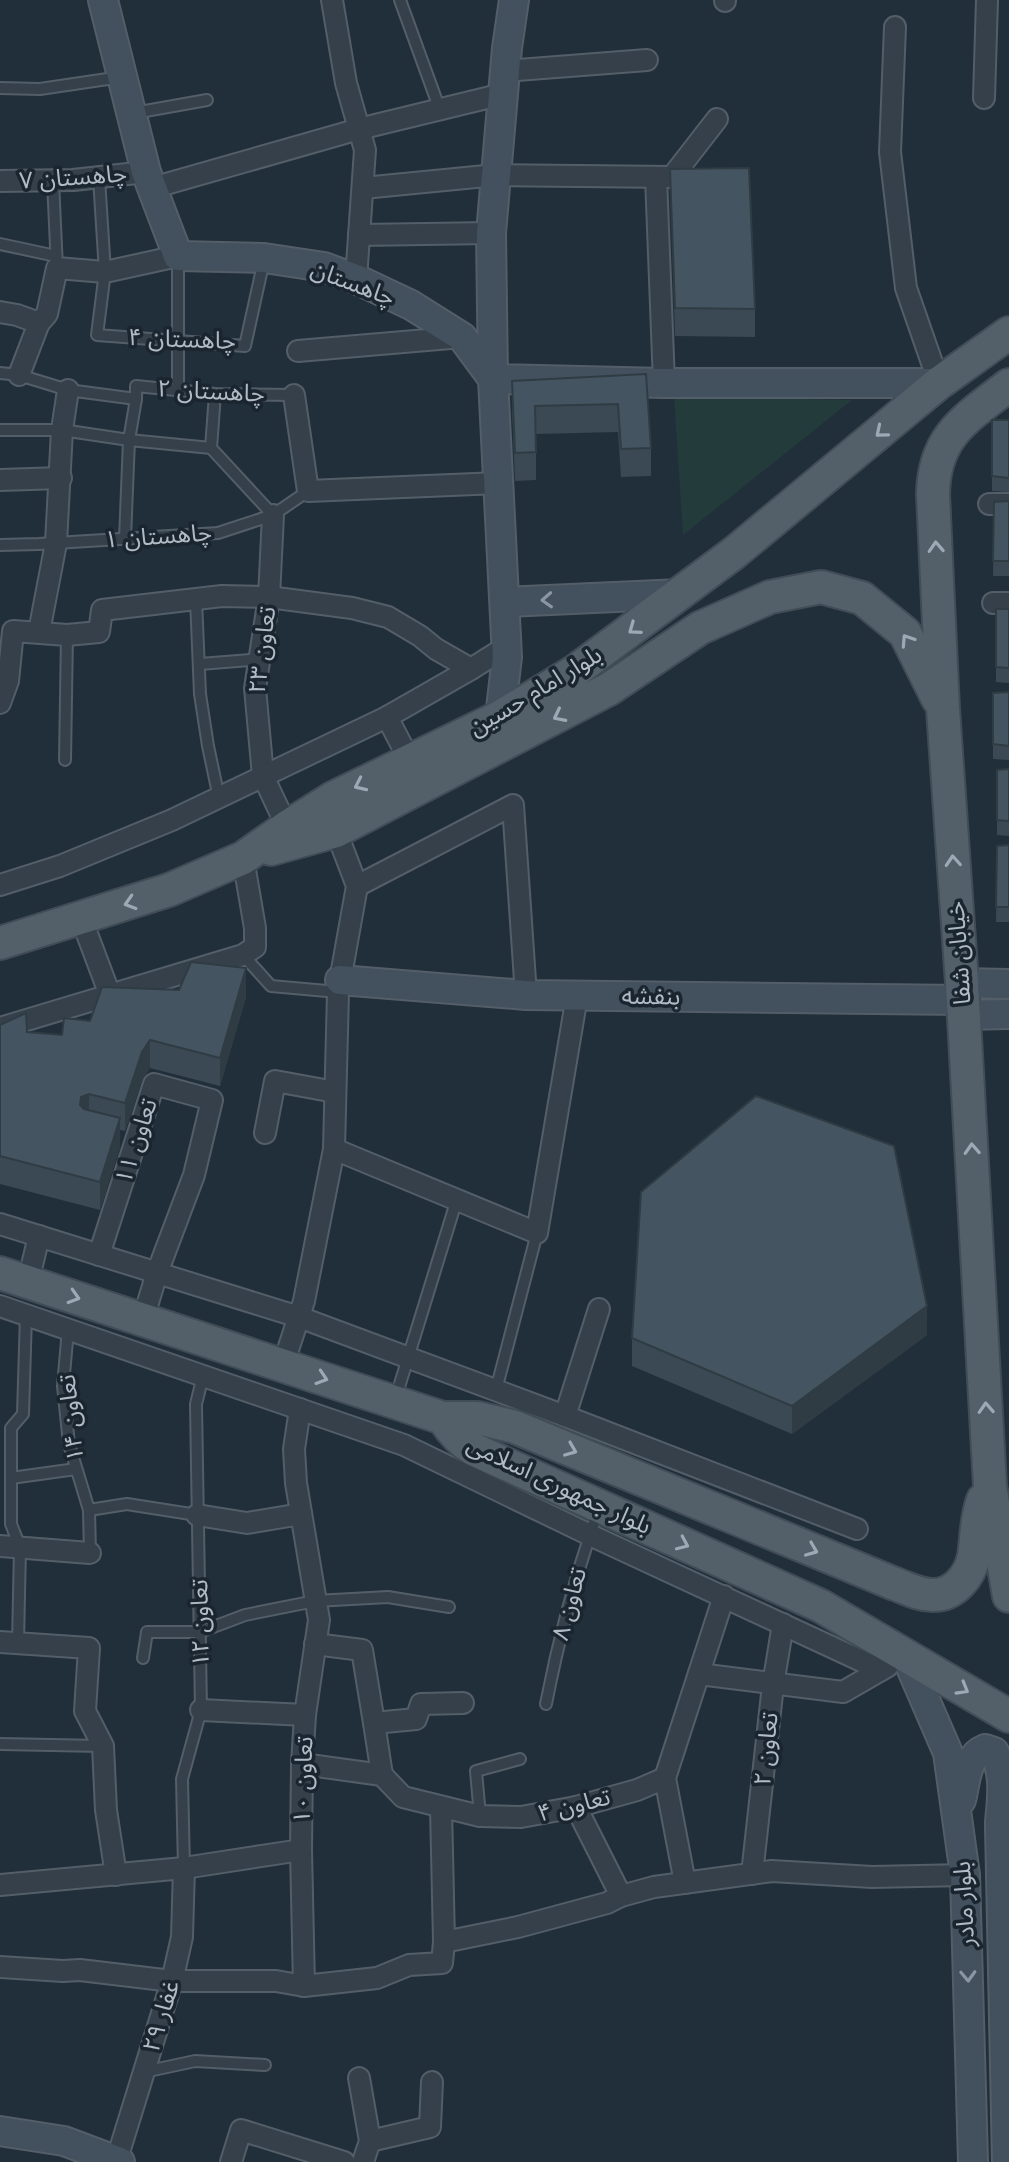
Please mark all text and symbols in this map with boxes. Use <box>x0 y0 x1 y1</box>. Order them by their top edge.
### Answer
street label: چاهستان ۷ <box>18 156 128 197</box>
street label: چاهستان <box>306 251 400 314</box>
street label: چاهستان ۴ <box>128 320 236 357</box>
street label: چاهستان ۲ <box>156 371 266 410</box>
one-way arrow <box>875 422 890 437</box>
street label: چاهستان ۱ <box>103 515 213 556</box>
one-way arrow <box>927 540 944 553</box>
one-way arrow <box>540 591 553 608</box>
street label: تعاون ۲۳ <box>240 604 283 695</box>
one-way arrow <box>628 619 642 633</box>
one-way arrow <box>901 635 916 649</box>
street label: بلوار امام حسین <box>462 638 609 745</box>
one-way arrow <box>552 706 567 721</box>
one-way arrow <box>354 775 368 791</box>
one-way arrow <box>945 854 962 867</box>
one-way arrow <box>124 893 138 909</box>
street label: خیابان شفا <box>938 900 979 1006</box>
street label: بنفشه <box>621 978 681 1013</box>
street label: تعاون ۱۱ <box>106 1094 165 1188</box>
one-way arrow <box>963 1142 980 1155</box>
one-way arrow <box>67 1287 81 1303</box>
one-way arrow <box>314 1368 328 1384</box>
street label: تعاون ۱۴ <box>50 1373 91 1463</box>
one-way arrow <box>978 1401 995 1414</box>
street label: بلوار جمهوری اسلامی <box>462 1427 657 1542</box>
one-way arrow <box>563 1441 577 1457</box>
one-way arrow <box>674 1534 689 1550</box>
one-way arrow <box>804 1540 818 1556</box>
street label: تعاون ۸ <box>543 1564 594 1644</box>
street label: تعاون ۱۲ <box>182 1579 217 1667</box>
one-way arrow <box>954 1679 968 1695</box>
street label: تعاون ۲ <box>745 1710 786 1787</box>
street label: تعاون ۱۰ <box>284 1736 321 1824</box>
street label: تعاون ۴ <box>534 1780 614 1829</box>
street label: بلوار مادر <box>945 1860 982 1949</box>
one-way arrow <box>959 1970 976 1983</box>
street label: غفار ۲۹ <box>134 1976 187 2056</box>

